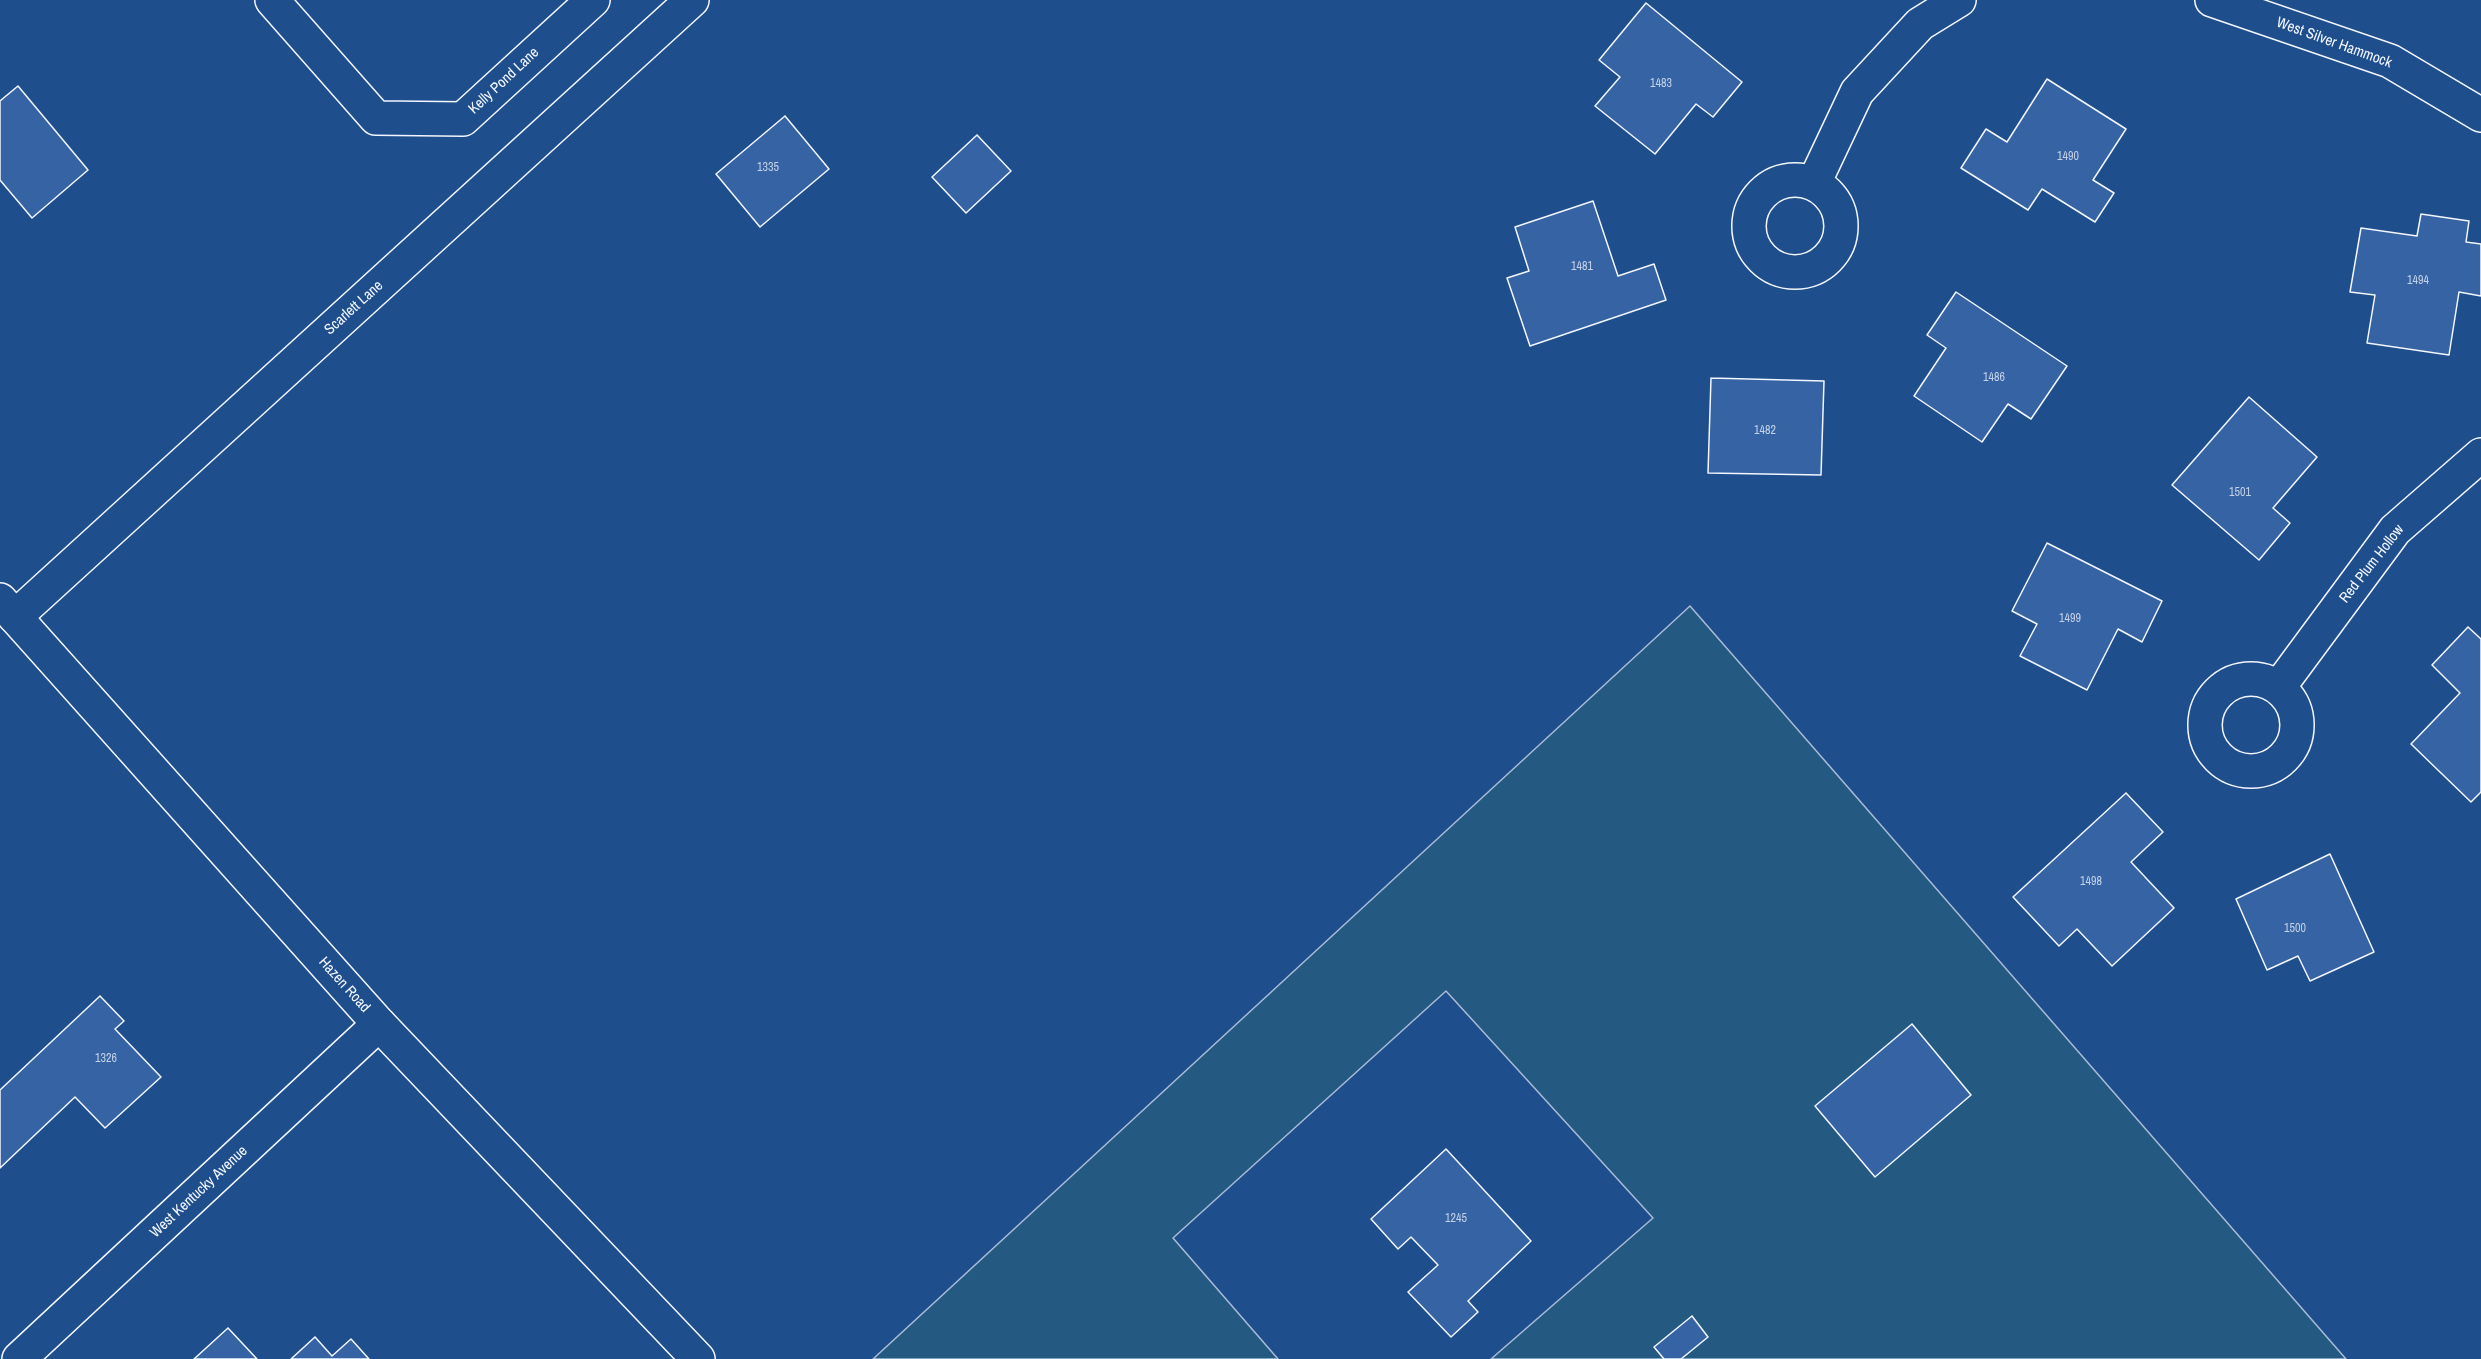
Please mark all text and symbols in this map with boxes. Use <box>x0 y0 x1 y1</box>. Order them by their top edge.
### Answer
street label: West Silver Hammock <box>2274 14 2394 72</box>
street label: Kelly Pond Lane <box>465 44 543 118</box>
house number: 1483 <box>1650 77 1672 91</box>
house number: 1490 <box>2057 150 2079 164</box>
house number: 1335 <box>757 161 779 175</box>
house number: 1481 <box>1571 260 1593 274</box>
house number: 1494 <box>2407 274 2429 288</box>
street label: Scarlett Lane <box>321 277 387 339</box>
house number: 1486 <box>1983 371 2005 385</box>
house number: 1482 <box>1754 424 1776 438</box>
house number: 1501 <box>2229 486 2251 500</box>
street label: Red Plum Hollow <box>2336 521 2408 607</box>
house number: 1499 <box>2059 612 2081 626</box>
house number: 1498 <box>2080 875 2102 889</box>
house number: 1500 <box>2284 922 2306 936</box>
street label: Hazen Road <box>314 954 374 1016</box>
house number: 1326 <box>95 1052 117 1066</box>
street label: West Kentucky Avenue <box>147 1142 251 1242</box>
house number: 1245 <box>1445 1212 1467 1226</box>

